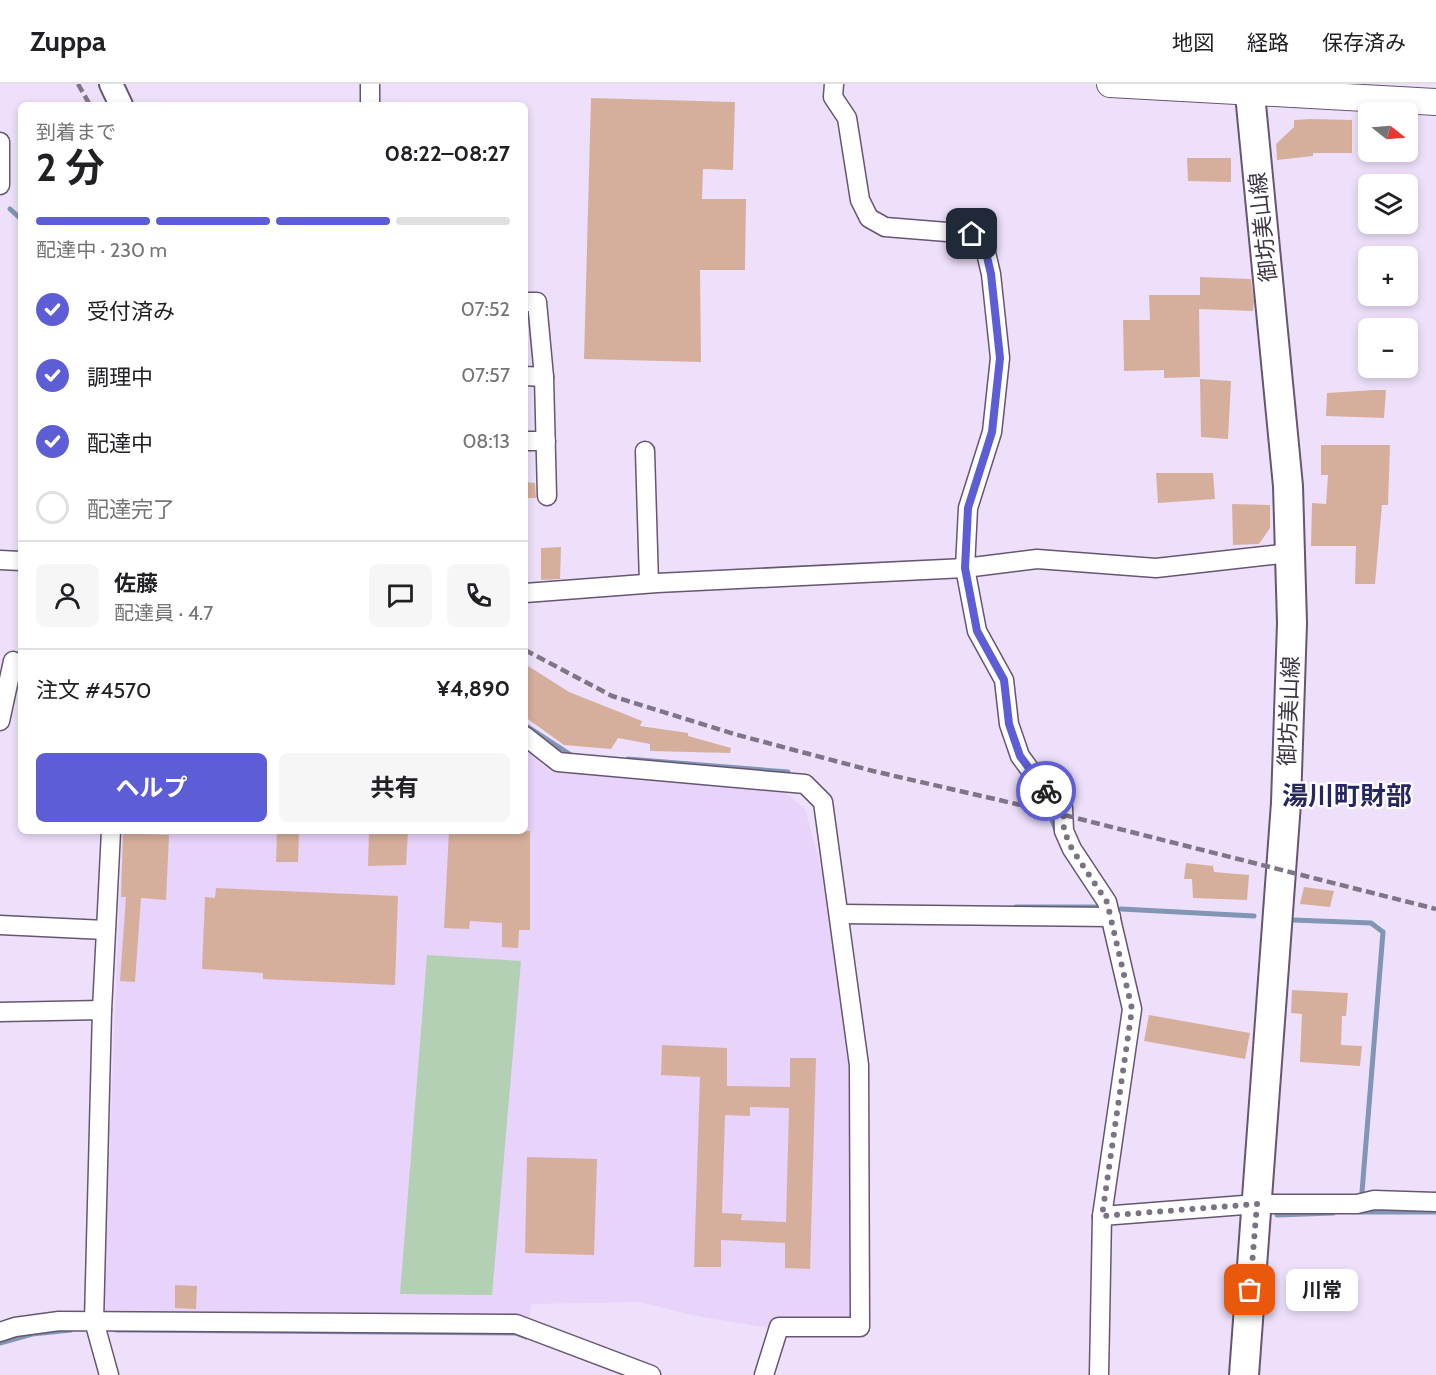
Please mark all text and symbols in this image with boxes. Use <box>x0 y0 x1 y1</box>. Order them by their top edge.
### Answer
text: Zuppa <box>30 24 106 58</box>
text: 地図 <box>1172 30 1214 55</box>
text: 経路 <box>1247 30 1289 55</box>
text: 保存済み <box>1322 30 1406 55</box>
north arrow <box>1358 102 1418 162</box>
map controls <box>1358 102 1418 378</box>
text: 到着まで <box>36 120 116 144</box>
text: 08:22–08:27 <box>385 140 510 167</box>
text: 2 分 <box>36 143 104 191</box>
street label: 御坊美山線 <box>1244 171 1282 283</box>
button: layers <box>1358 174 1418 234</box>
pin <box>946 208 997 259</box>
icon: home <box>955 217 988 250</box>
text: 配達中 · 230 m <box>36 238 167 262</box>
button: + <box>1358 246 1418 306</box>
icon: check <box>36 293 69 326</box>
text: 07:52 <box>461 297 510 321</box>
text: 受付済み <box>87 298 175 325</box>
button: − <box>1358 318 1418 378</box>
icon: check <box>36 359 69 392</box>
text: 07:57 <box>461 363 510 387</box>
text: 調理中 <box>87 364 153 391</box>
icon: check <box>36 425 69 458</box>
text: 08:13 <box>462 429 510 453</box>
text: 配達中 <box>87 430 153 457</box>
text: 配達完了 <box>87 496 175 523</box>
button: person <box>36 564 99 627</box>
button: chat <box>369 564 432 627</box>
button: phone <box>447 564 510 627</box>
text: 佐藤 <box>114 570 158 597</box>
text: 配達員 · 4.7 <box>114 601 213 625</box>
street label: 御坊美山線 <box>1274 656 1304 766</box>
text: ¥4,890 <box>437 675 510 702</box>
text: 注文 #4570 <box>36 677 151 704</box>
button: ヘルプ <box>36 753 267 822</box>
button: 共有 <box>279 753 510 822</box>
courier <box>1016 761 1076 821</box>
icon: bike <box>1030 775 1063 808</box>
district label: 湯川町財部 <box>1282 780 1412 812</box>
pin <box>1224 1264 1275 1315</box>
callout: 川常 <box>1286 1269 1358 1311</box>
icon: bag <box>1233 1273 1266 1306</box>
text: 川常 <box>1302 1278 1342 1302</box>

